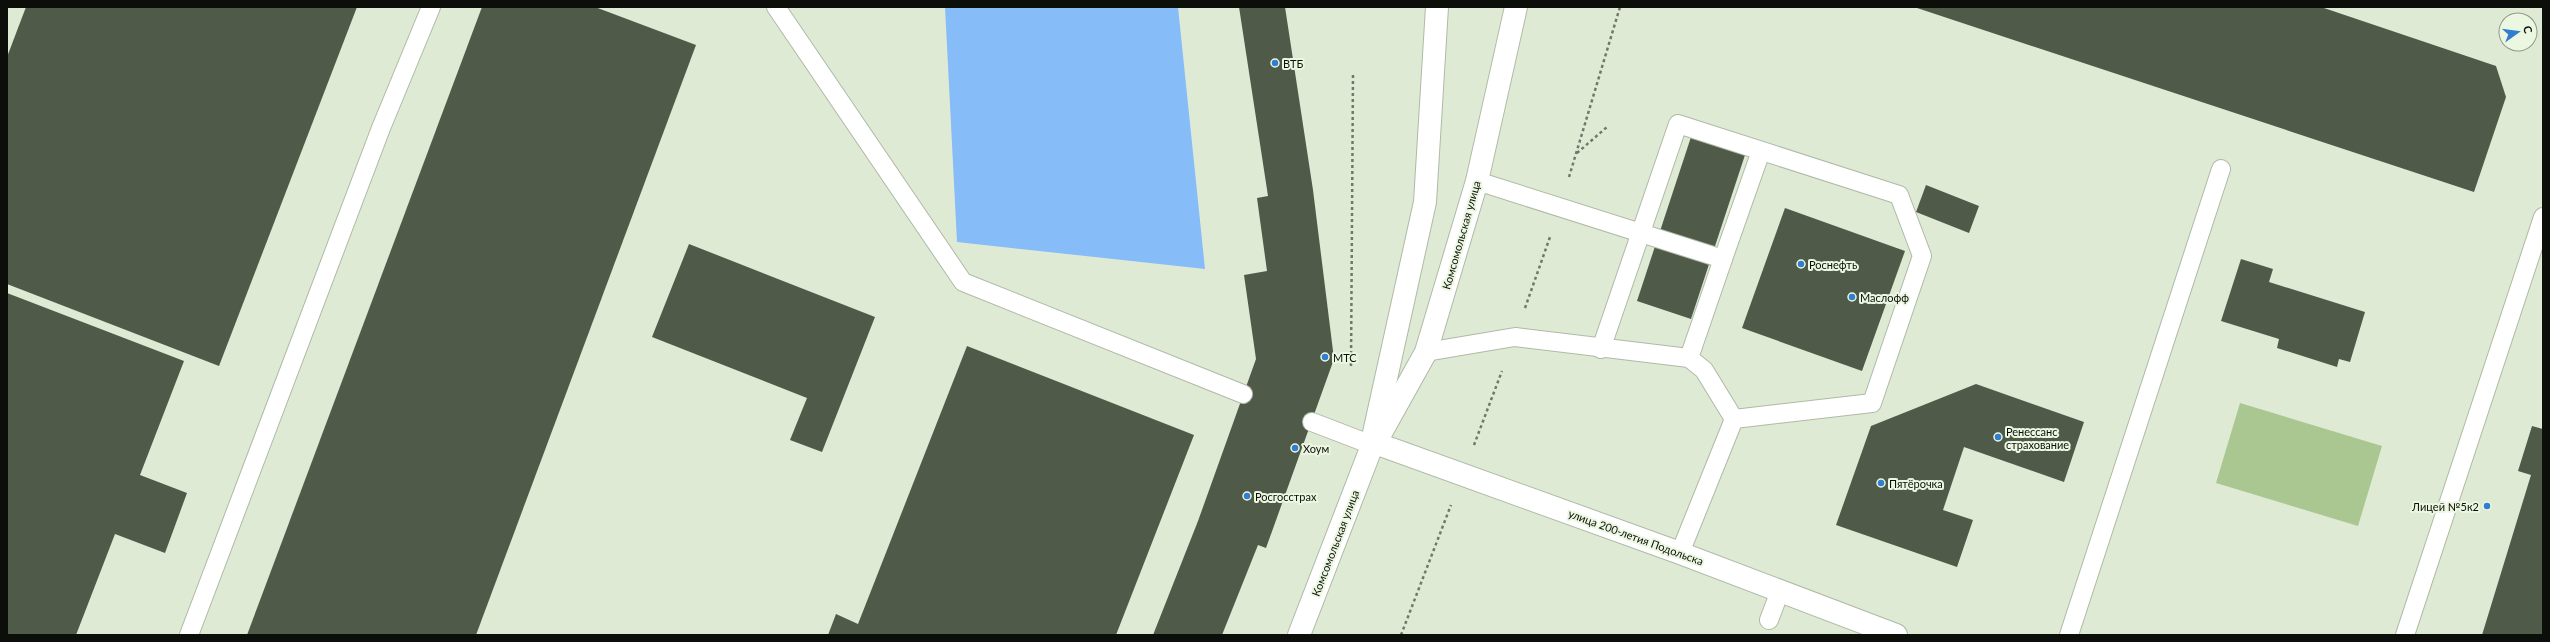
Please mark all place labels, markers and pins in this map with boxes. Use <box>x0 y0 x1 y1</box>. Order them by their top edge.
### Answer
place label: ВТБ <box>1283 57 1303 70</box>
marker: ВТБ <box>1270 58 1280 68</box>
place label: Роснефть <box>1809 258 1857 271</box>
marker: Роснефть <box>1796 259 1806 269</box>
place label: Маслофф <box>1860 291 1909 304</box>
marker: Маслофф <box>1847 292 1857 302</box>
place label: МТС <box>1333 351 1357 364</box>
marker: МТС <box>1320 352 1330 362</box>
place label: Ренессанс страхование <box>2006 425 2069 451</box>
marker: Ренессанс страхование <box>1993 432 2003 442</box>
place label: Хоум <box>1303 442 1329 455</box>
marker: Хоум <box>1290 443 1300 453</box>
place label: Пятёрочка <box>1889 477 1943 490</box>
marker: Пятёрочка <box>1876 478 1886 488</box>
place label: Росгосстрах <box>1255 490 1317 503</box>
marker: Росгосстрах <box>1242 491 1252 501</box>
place label: Лицей №5к2 <box>2411 500 2479 513</box>
marker: Лицей №5к2 <box>2482 501 2492 511</box>

